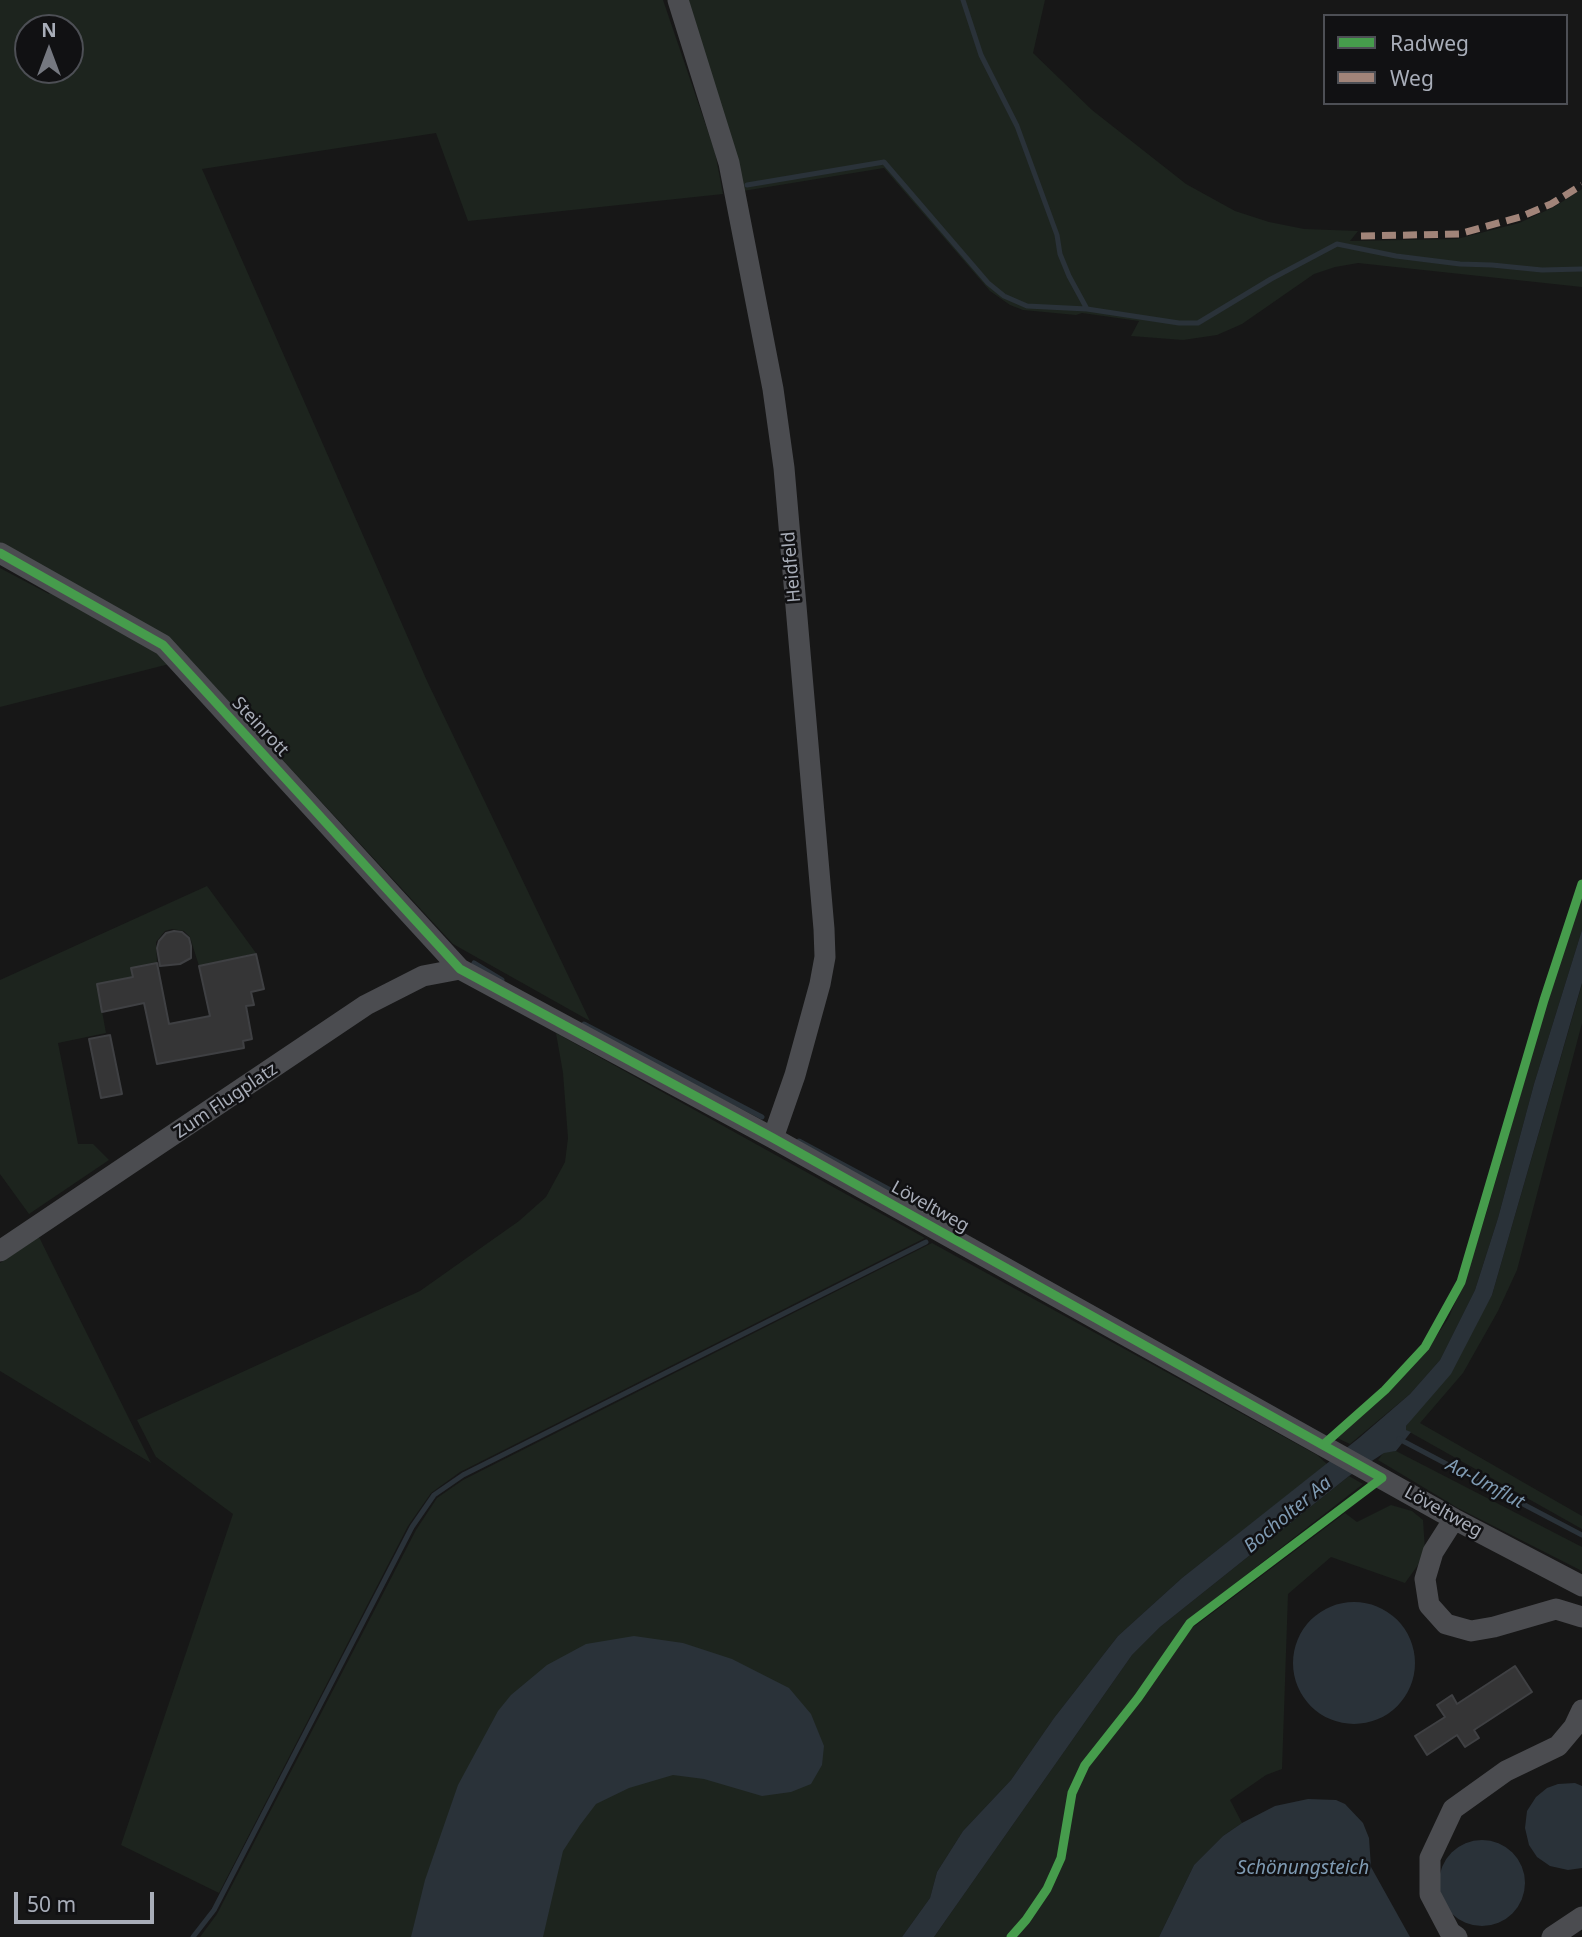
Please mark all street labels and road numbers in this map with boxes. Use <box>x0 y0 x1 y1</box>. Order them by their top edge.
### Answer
street label: Heidfeld <box>778 531 806 603</box>
street label: Steinrott <box>227 693 293 761</box>
street label: Zum Flugplatz <box>170 1059 282 1143</box>
street label: Löveltweg <box>887 1177 973 1237</box>
street label: Löveltweg <box>1400 1482 1486 1542</box>

